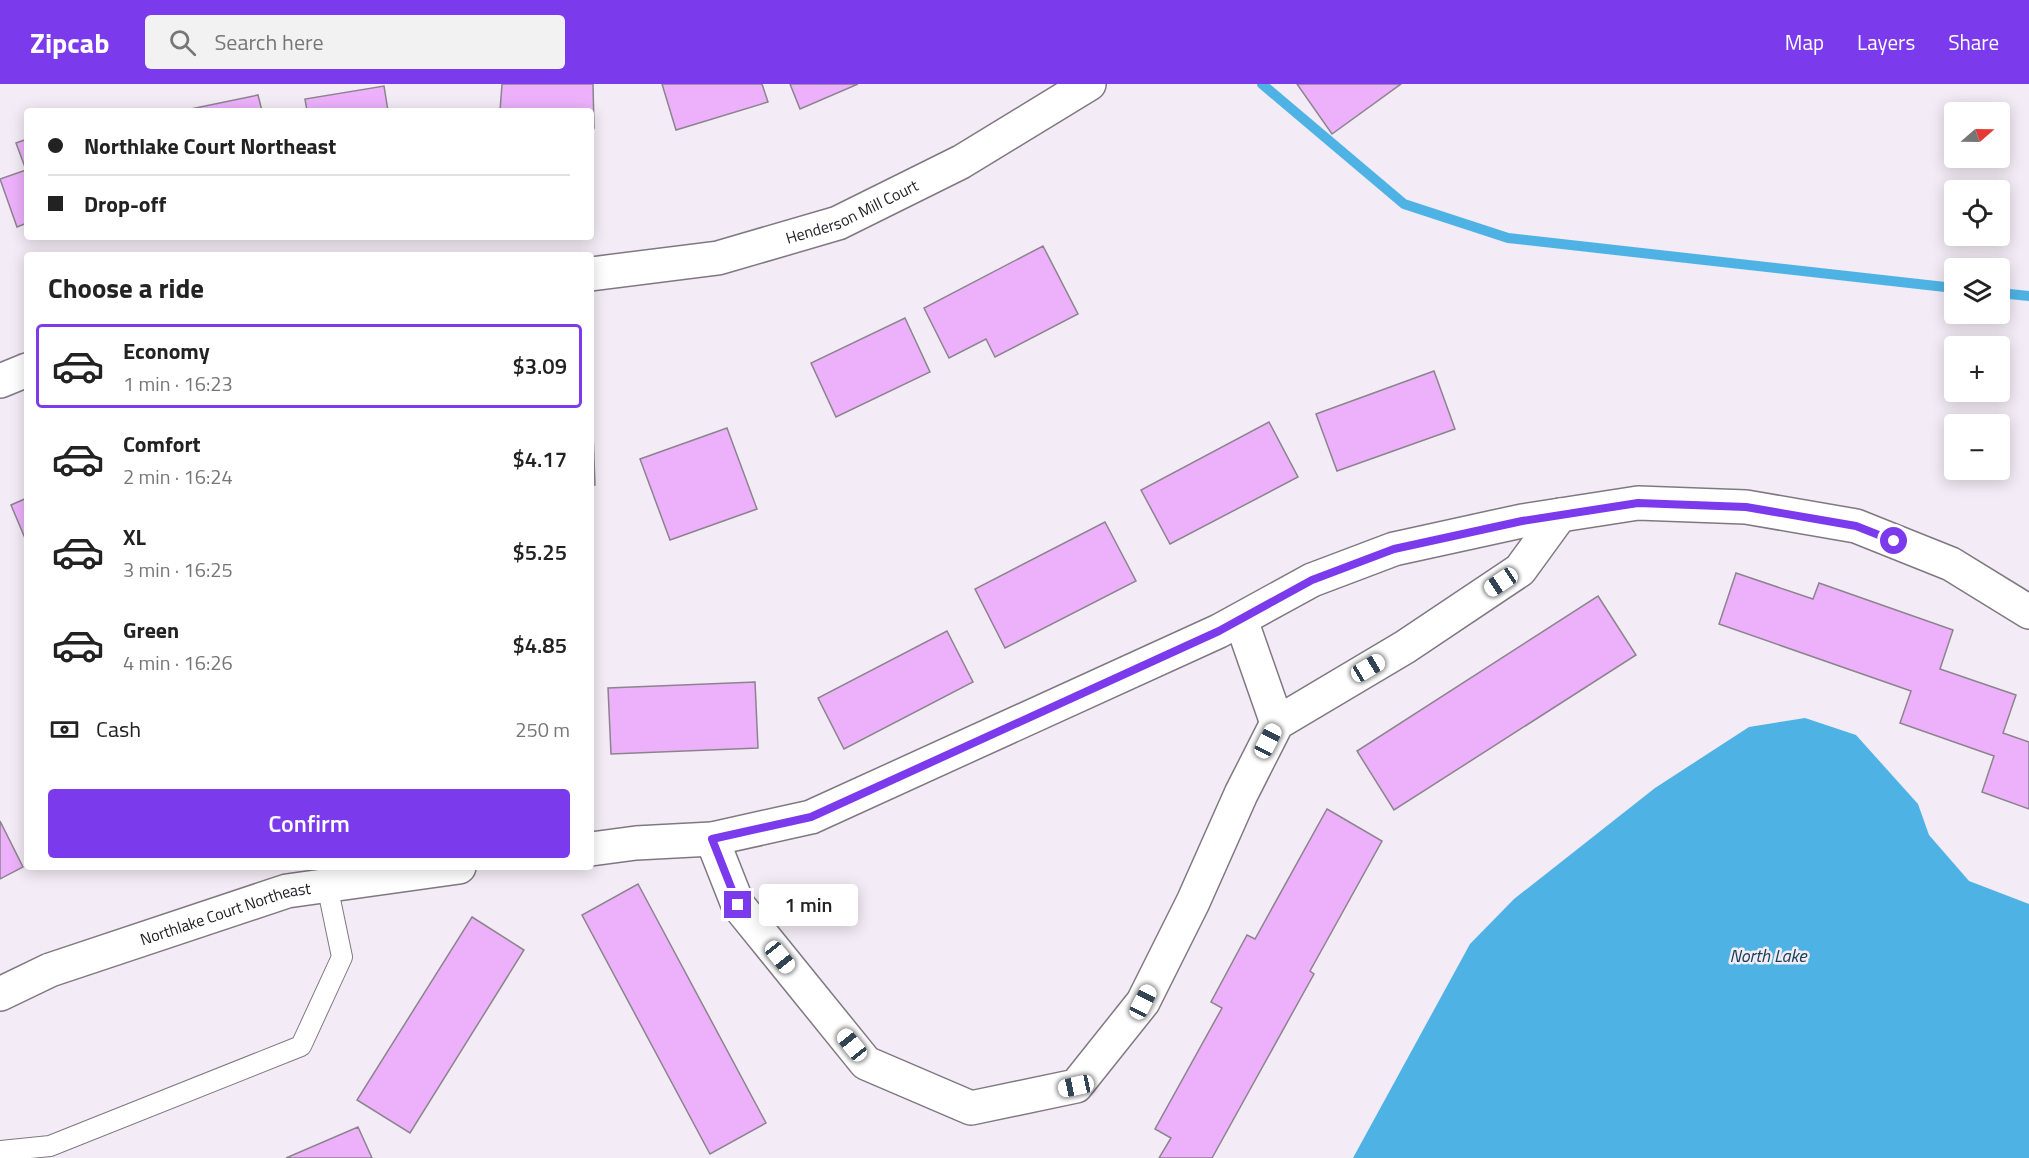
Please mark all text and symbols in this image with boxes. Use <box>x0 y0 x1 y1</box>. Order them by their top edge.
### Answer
search box <box>145 15 565 69</box>
text: Zipcab <box>30 21 109 64</box>
text: Search here <box>214 25 324 59</box>
icon: search <box>166 26 199 59</box>
text: Map <box>1785 26 1824 58</box>
text: Layers <box>1857 26 1915 58</box>
text: Share <box>1948 26 1999 58</box>
north arrow <box>1944 102 2010 168</box>
map controls <box>1944 102 2010 480</box>
text: Northlake Court Northeast <box>84 129 336 163</box>
street label: Henderson Mill Court <box>783 173 923 250</box>
button: locate <box>1944 180 2010 246</box>
text: Drop-off <box>84 187 166 221</box>
button: layers <box>1944 258 2010 324</box>
text: Choose a ride <box>48 267 204 308</box>
text: Economy <box>123 334 210 368</box>
button: + <box>1944 336 2010 402</box>
icon: car <box>51 339 105 393</box>
text: $3.09 <box>512 349 567 383</box>
text: 1 min · 16:23 <box>123 368 233 399</box>
button: − <box>1944 414 2010 480</box>
text: Comfort <box>123 427 201 461</box>
icon: car <box>51 432 105 486</box>
text: $4.17 <box>512 442 567 476</box>
text: 2 min · 16:24 <box>123 461 233 492</box>
text: XL <box>123 520 146 554</box>
icon: car <box>51 525 105 579</box>
route start <box>1880 527 1907 554</box>
text: $5.25 <box>512 535 567 569</box>
text: 3 min · 16:25 <box>123 554 233 585</box>
car <box>1481 564 1521 600</box>
text: Green <box>123 613 179 647</box>
icon: car <box>51 618 105 672</box>
text: $4.85 <box>512 628 567 662</box>
text: 4 min · 16:26 <box>123 647 233 678</box>
car <box>1348 651 1388 685</box>
text: Cash <box>96 712 141 746</box>
icon: cash <box>48 713 81 746</box>
text: 250 m <box>515 714 570 745</box>
car <box>1252 721 1284 761</box>
button: Confirm <box>48 789 570 858</box>
street label: Northlake Court Northeast <box>137 876 313 951</box>
callout: 1 min <box>759 884 858 926</box>
text: 1 min <box>784 889 833 920</box>
route end <box>724 891 751 918</box>
car <box>762 937 798 977</box>
water label: North Lake <box>1729 942 1808 969</box>
car <box>1127 982 1159 1022</box>
car <box>834 1025 870 1065</box>
car <box>1057 1073 1095 1099</box>

